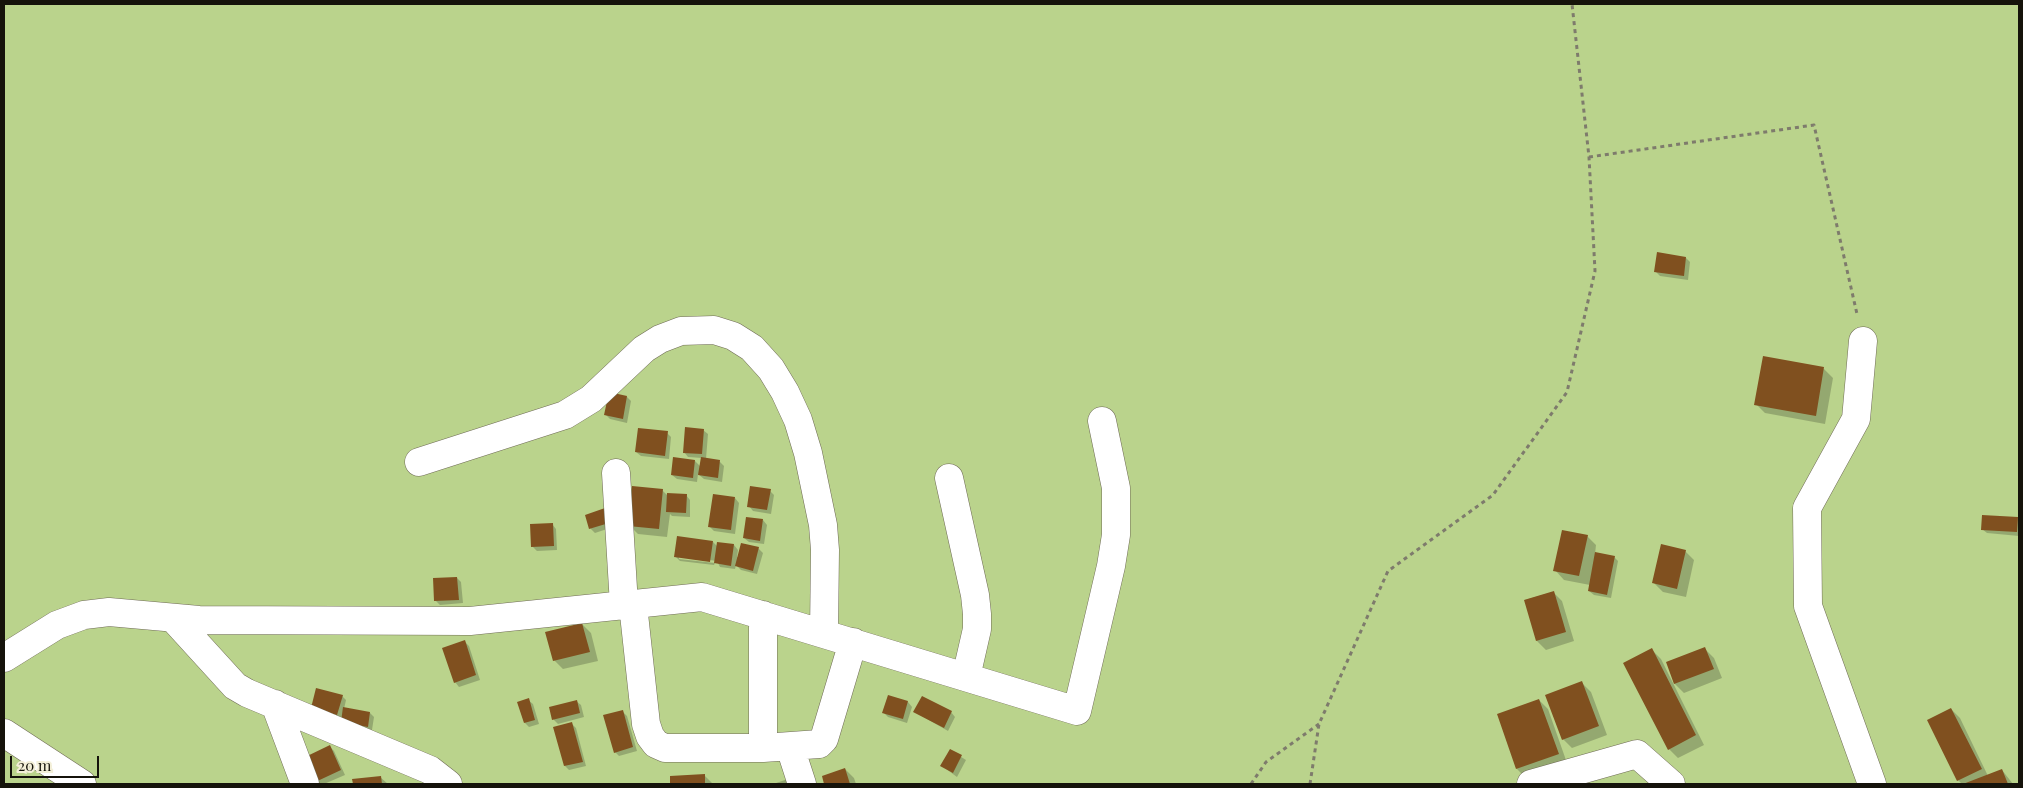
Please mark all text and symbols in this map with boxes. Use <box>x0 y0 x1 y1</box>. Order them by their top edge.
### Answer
scale bar <box>12 746 101 778</box>
text: 20 m <box>18 755 51 775</box>

